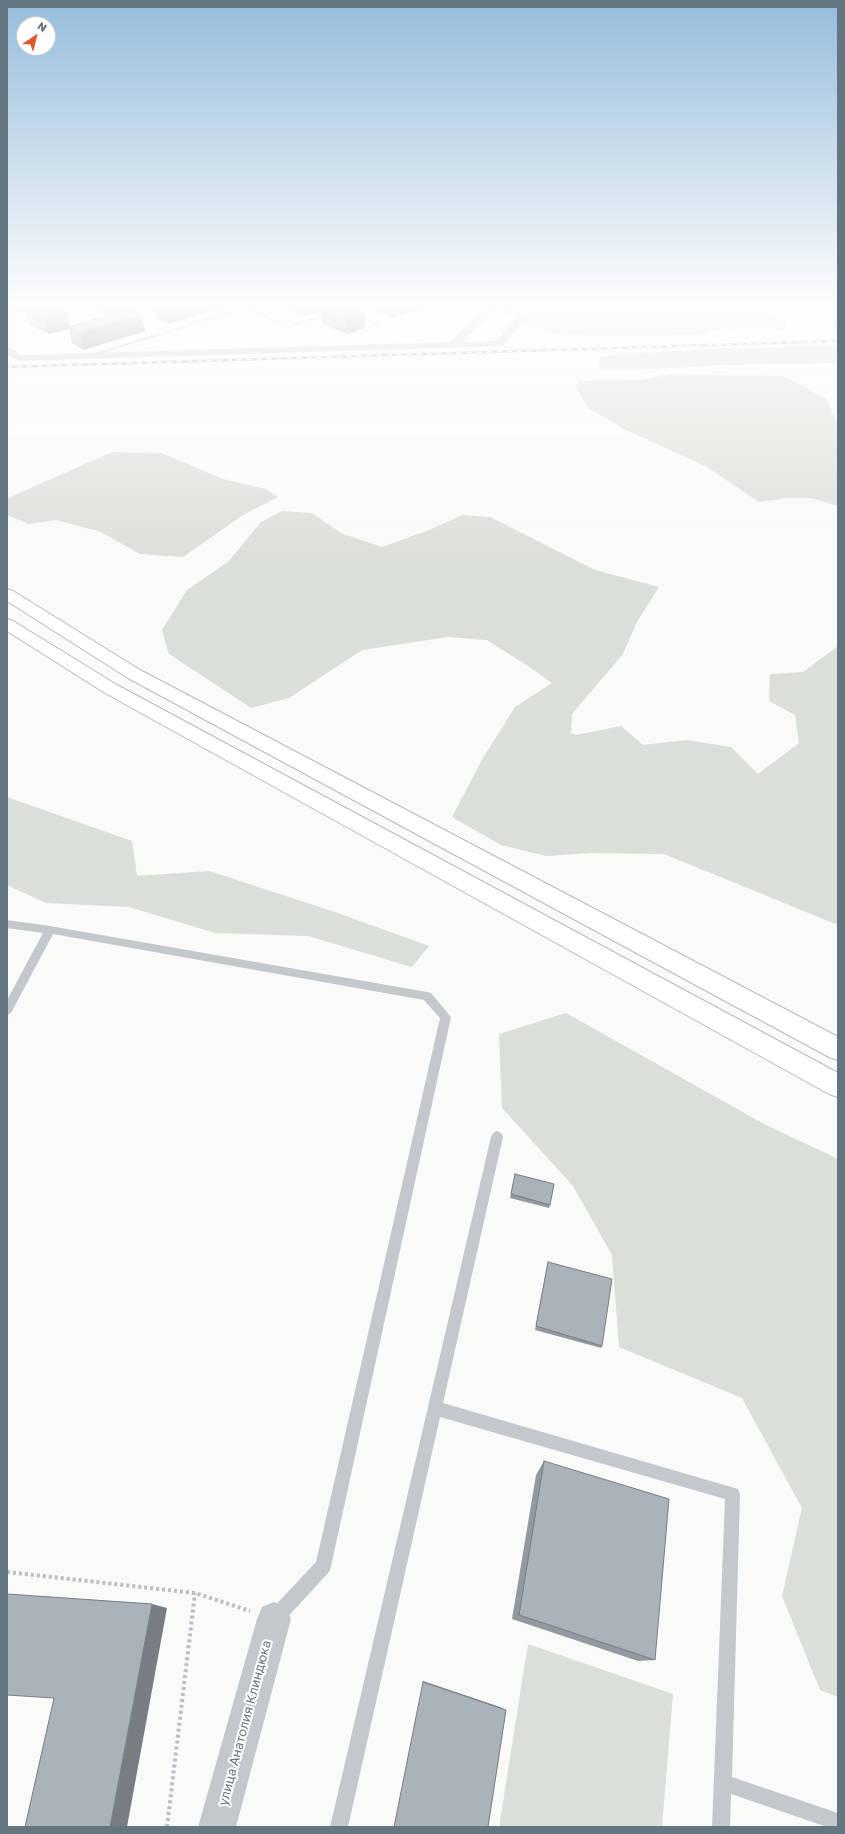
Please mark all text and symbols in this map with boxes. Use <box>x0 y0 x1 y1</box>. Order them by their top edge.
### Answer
north arrow <box>16 16 56 56</box>
text: N <box>35 19 50 34</box>
street label: улица Анатолия Клиндюка <box>215 1639 275 1807</box>

